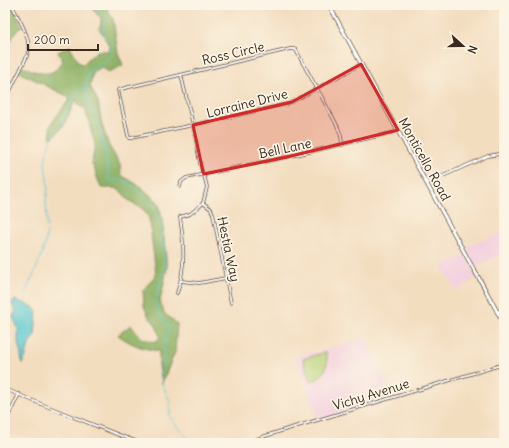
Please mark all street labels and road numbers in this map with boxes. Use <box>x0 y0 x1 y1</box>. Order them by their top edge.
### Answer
street label: Ross Circle <box>200 38 266 69</box>
street label: Lorraine Drive <box>205 85 290 122</box>
street label: Monticello Road <box>395 115 455 204</box>
street label: Bell Lane <box>257 135 313 162</box>
street label: Hestia Way <box>213 215 244 283</box>
street label: Vichy Avenue <box>331 375 411 414</box>

